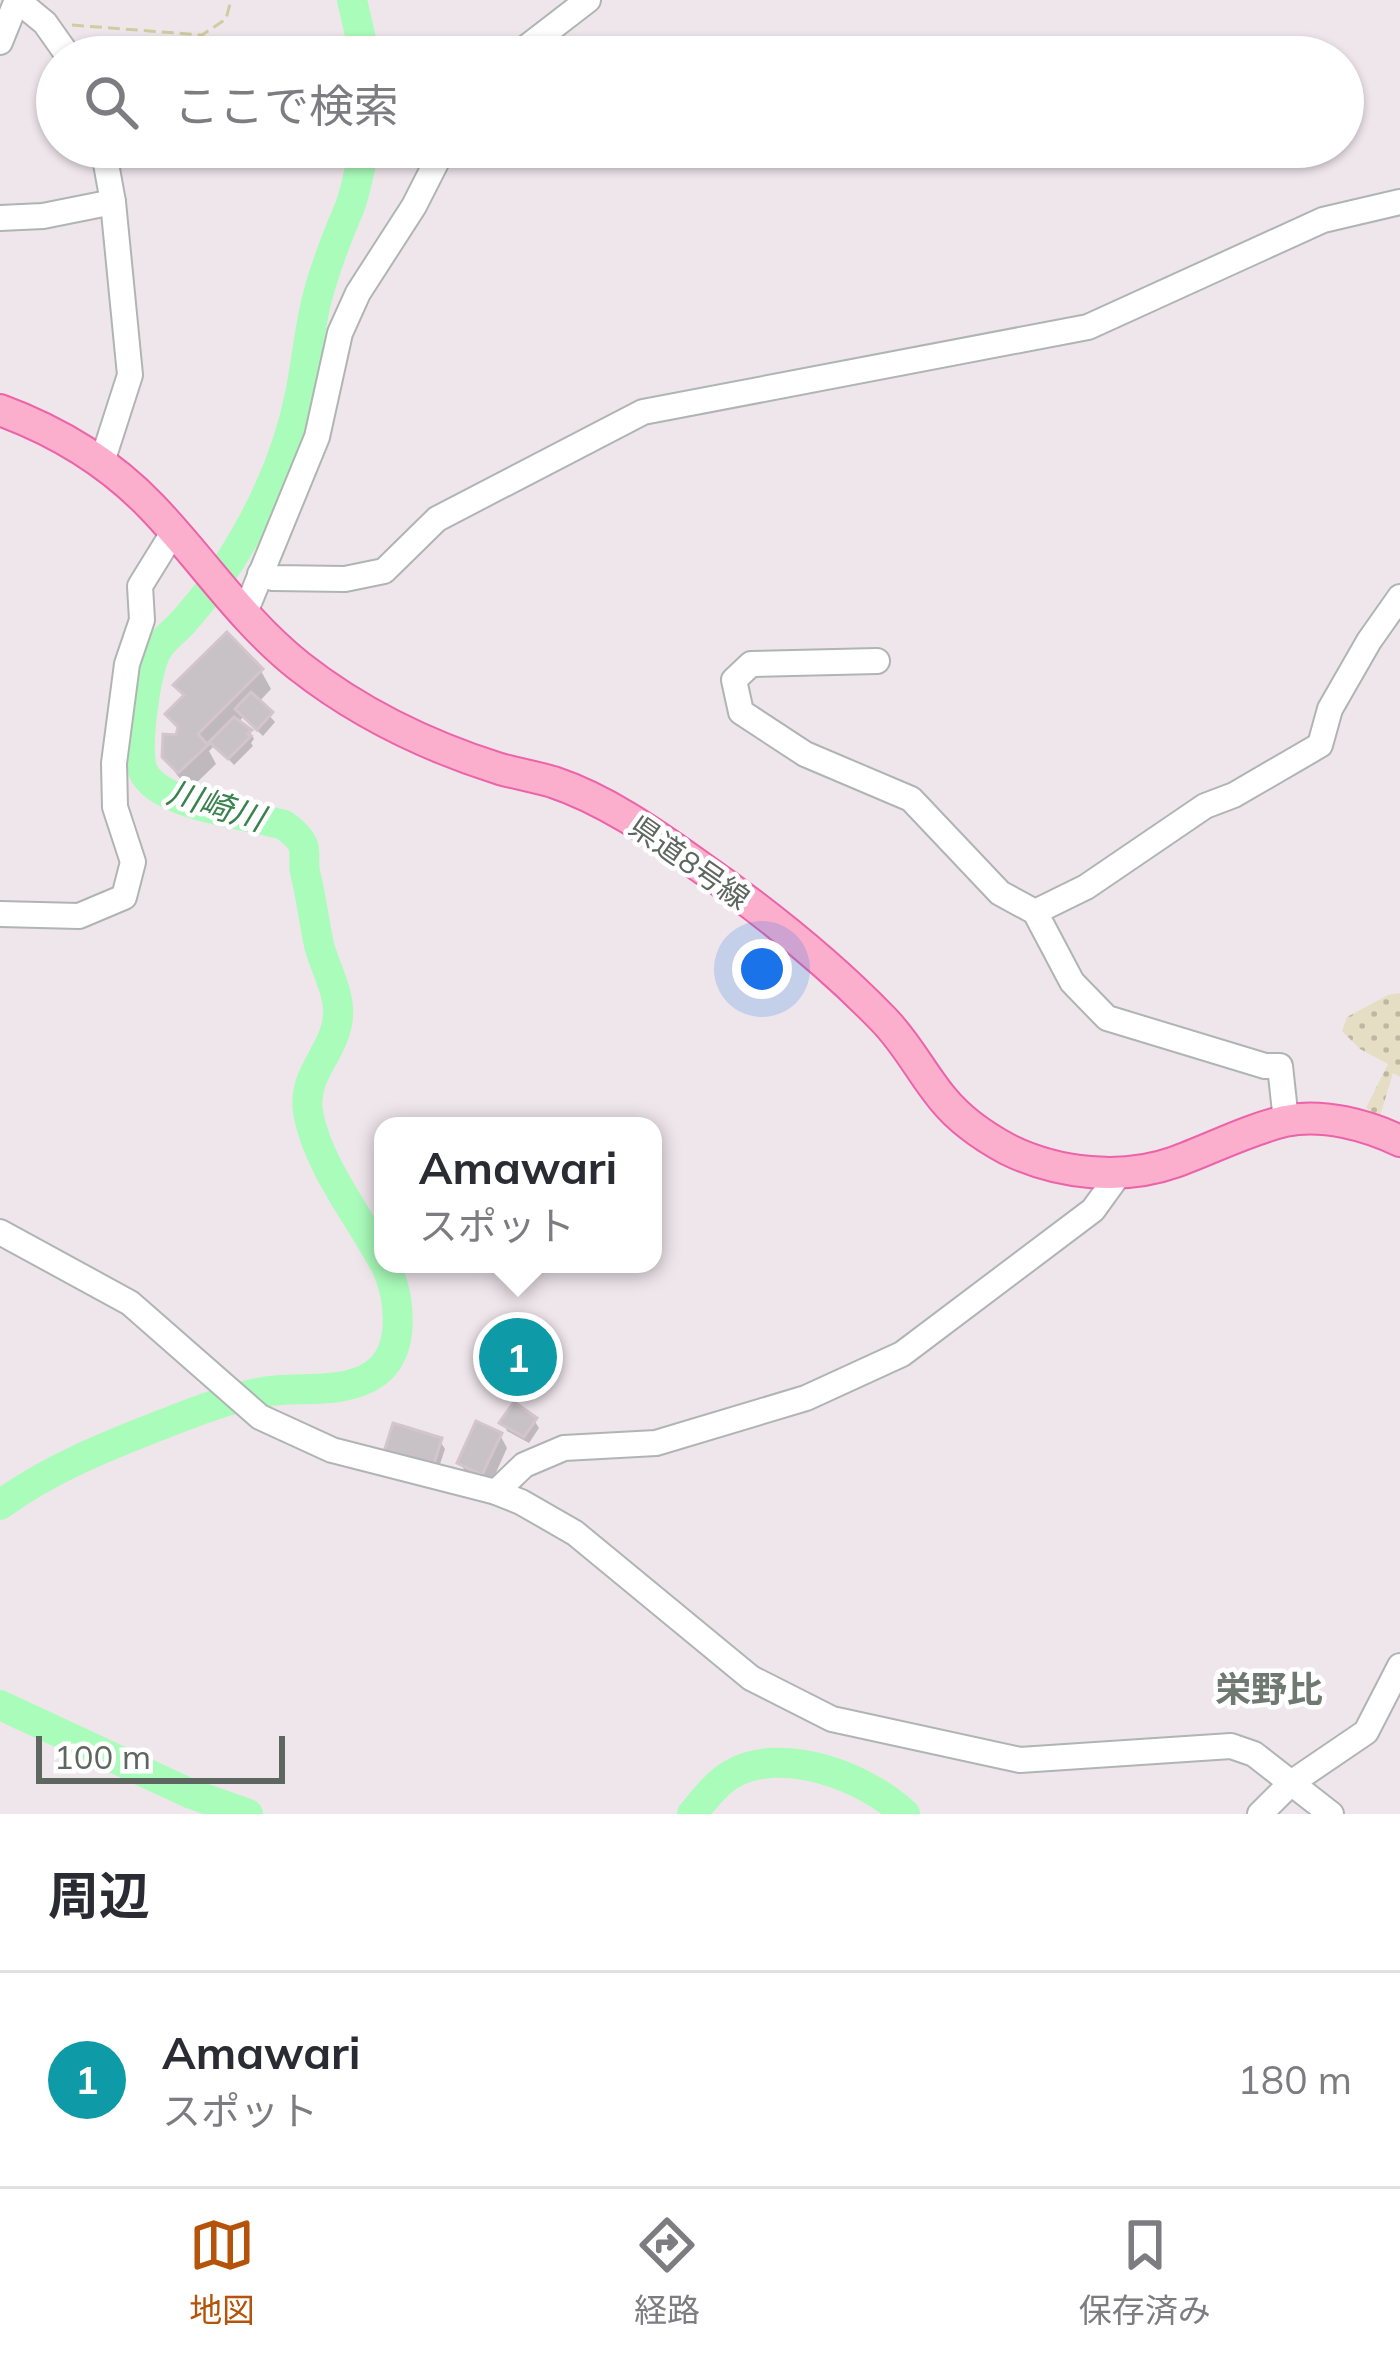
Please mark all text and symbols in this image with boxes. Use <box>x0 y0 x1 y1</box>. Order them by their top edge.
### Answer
search box <box>36 36 1364 168</box>
icon: search <box>78 69 144 135</box>
text: ここで検索 <box>174 77 399 133</box>
water label: 川崎川 <box>163 770 272 839</box>
street label: 県道8号線 <box>622 807 757 917</box>
your location <box>732 939 792 999</box>
popup <box>374 1117 662 1273</box>
text: Amawari <box>419 1139 617 1195</box>
text: スポット <box>419 1201 575 1250</box>
pin: 1 <box>479 1312 557 1402</box>
district label: 栄野比 <box>1215 1666 1323 1711</box>
scale bar <box>36 1730 285 1783</box>
text: 100 m <box>54 1736 151 1777</box>
text: 周辺 <box>48 1863 150 1927</box>
text: Amawari <box>162 2024 361 2080</box>
text: 1 <box>75 2055 99 2104</box>
text: 180 m <box>1237 2055 1352 2104</box>
text: スポット <box>162 2086 318 2135</box>
tab: 地図 <box>189 2212 255 2332</box>
tab: 経路 <box>634 2212 700 2332</box>
tab: 保存済み <box>1079 2212 1211 2332</box>

